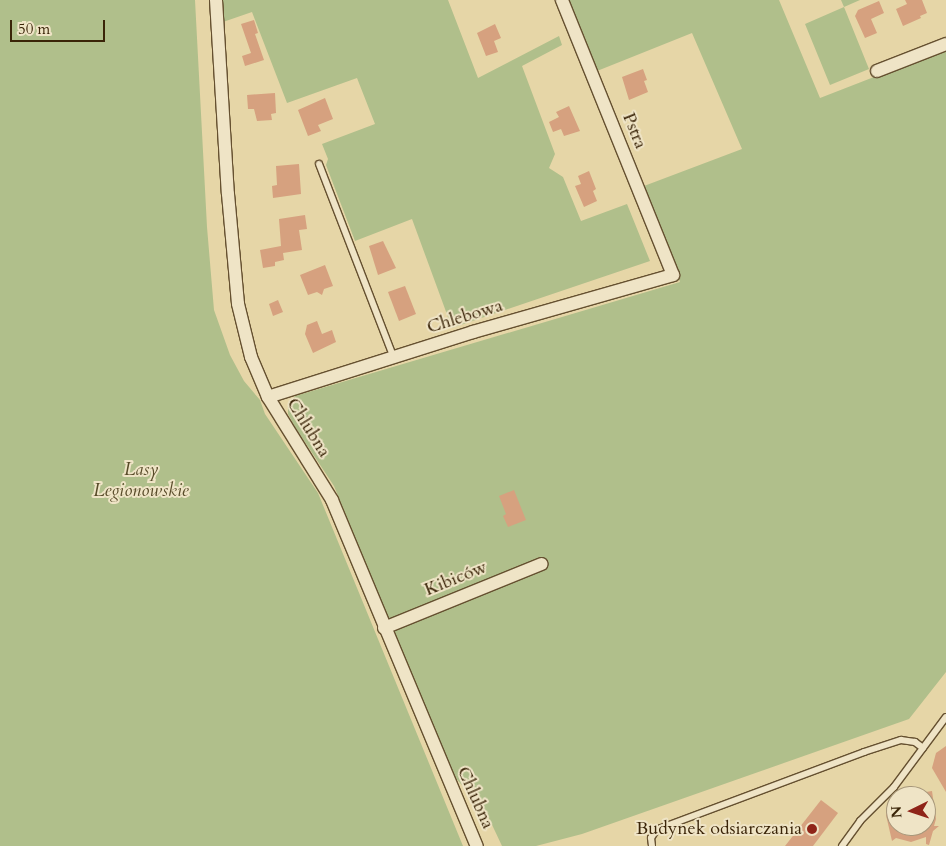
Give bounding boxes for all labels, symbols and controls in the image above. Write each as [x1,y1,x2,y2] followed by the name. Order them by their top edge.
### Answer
[12,10,108,42] scale bar
[18,19,50,39] text: 50 m
[617,110,651,152] street label: Pstra
[425,295,505,339] street label: Chlebowa
[281,394,335,462] street label: Chlubna
[93,460,189,502] park label: Lasy Legionowskie
[422,557,490,601] street label: Kibiców
[452,764,498,832] street label: Chlubna
[886,786,936,836] north arrow
[887,805,906,819] text: N
[636,818,802,840] place label: Budynek odsiarczania
[806,823,818,835] marker: Budynek odsiarczania

